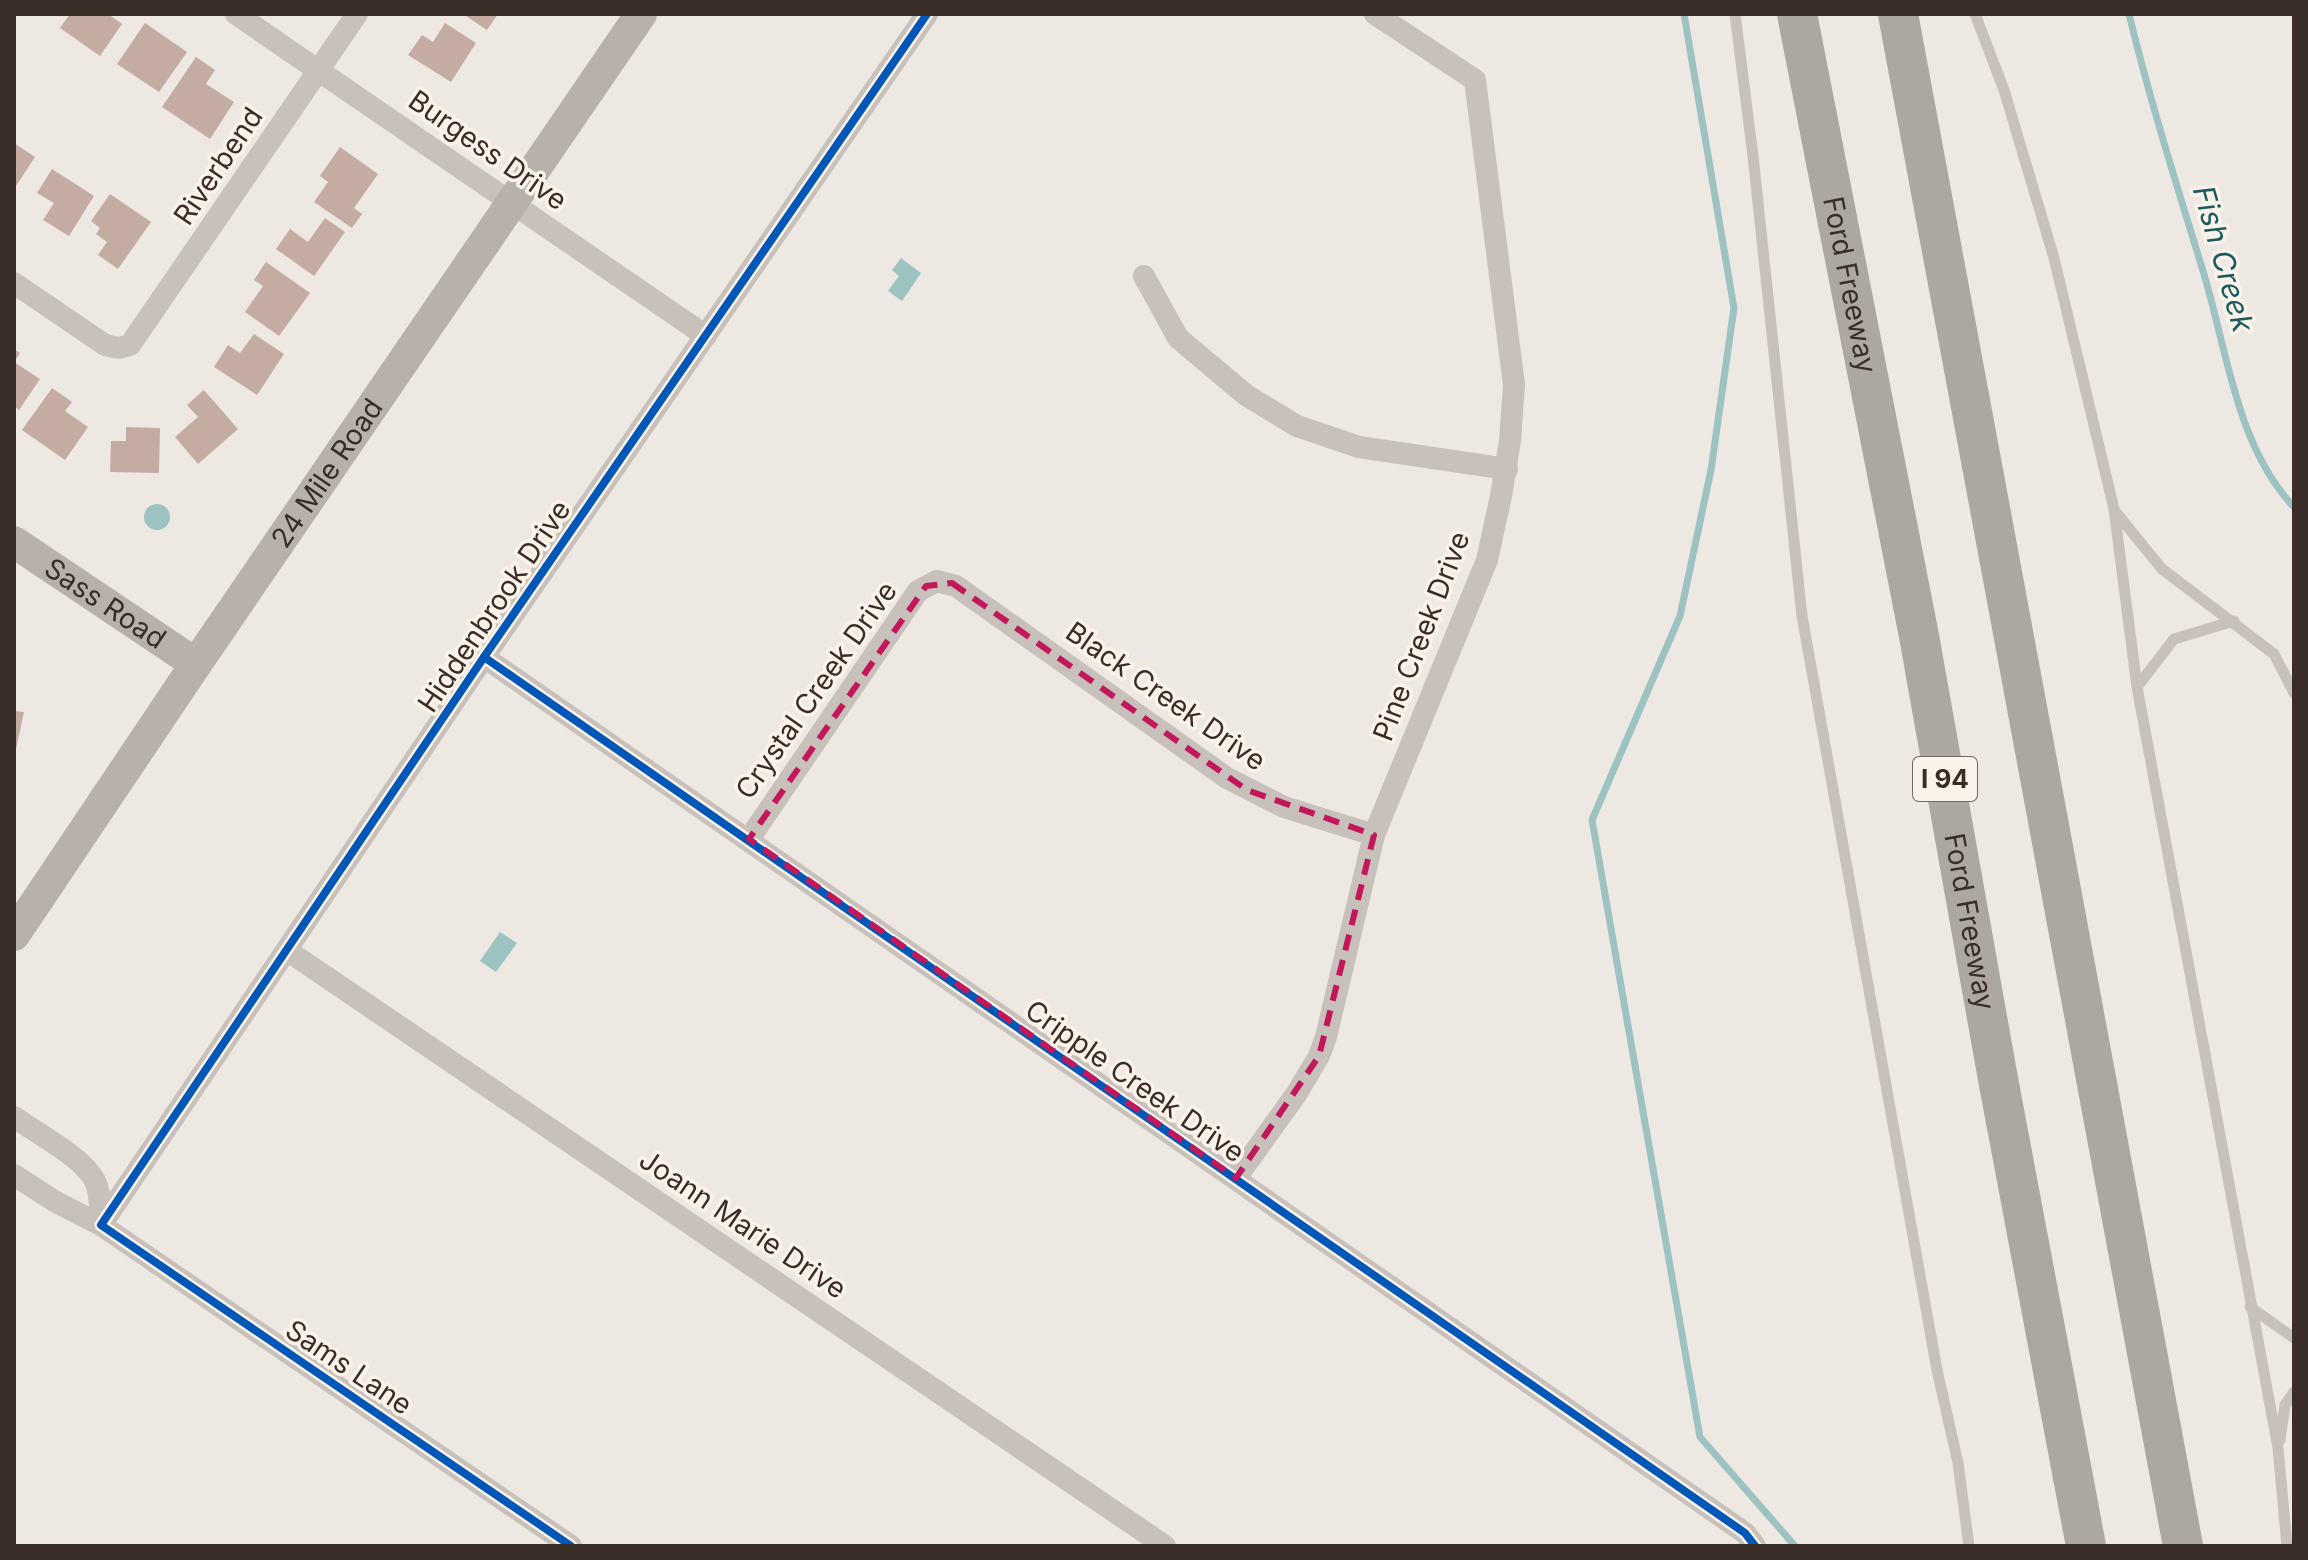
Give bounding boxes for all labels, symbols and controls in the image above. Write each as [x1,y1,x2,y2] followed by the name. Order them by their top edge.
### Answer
[402,83,574,217] street label: Burgess Drive
[166,101,270,231] street label: Riverbend
[2186,181,2262,337] water label: Fish Creek
[1816,194,1884,376] street label: Ford Freeway
[264,392,390,554] street label: 24 Mile Road
[410,494,578,718] street label: Hiddenbrook Drive
[1365,527,1477,745] street label: Pine Creek Drive
[38,551,172,656] street label: Sass Road
[728,575,904,805] street label: Crystal Creek Drive
[1060,614,1272,778] street label: Black Creek Drive
[1913,757,1977,801] road number: I 94
[1937,830,2002,1013] street label: Ford Freeway
[1019,993,1251,1169] street label: Cripple Creek Drive
[633,1142,853,1306] street label: Joann Marie Drive
[279,1312,419,1422] street label: Sams Lane

